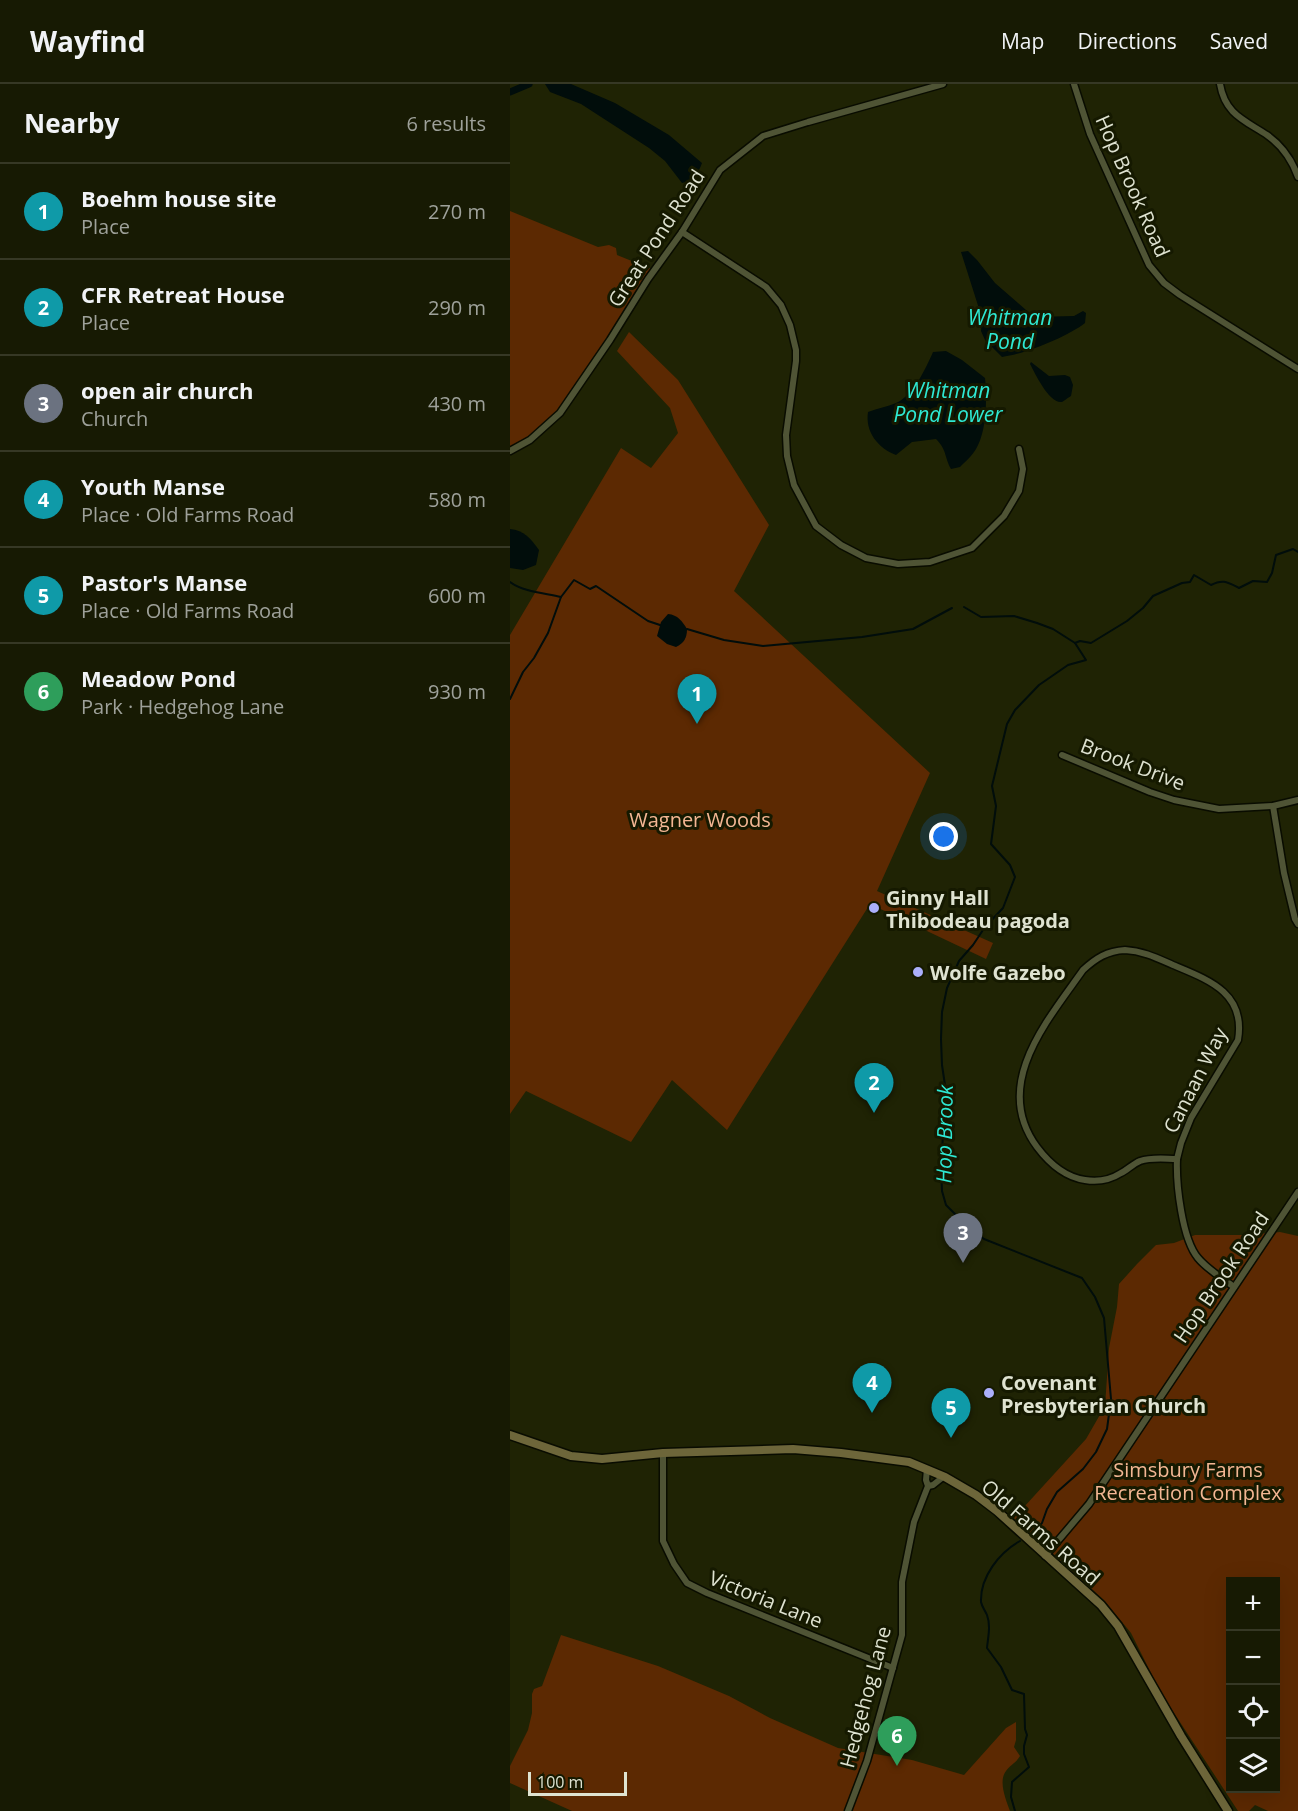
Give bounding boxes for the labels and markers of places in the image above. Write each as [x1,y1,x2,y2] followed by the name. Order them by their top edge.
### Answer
[678,674,717,724] pin: 1
[886,884,1070,934] place label: Ginny Hall Thibodeau pagoda
[867,901,881,915] marker: Ginny Hall Thibodeau pagoda
[930,959,1066,986] place label: Wolfe Gazebo
[911,965,925,979] marker: Wolfe Gazebo
[854,1064,894,1113] pin: 2
[944,1214,982,1263] pin: 3
[852,1364,892,1413] pin: 4
[1001,1369,1206,1419] place label: Covenant Presbyterian Church
[982,1386,996,1400] marker: Covenant Presbyterian Church
[932,1388,970,1438] pin: 5
[878,1716,916,1766] pin: 6

